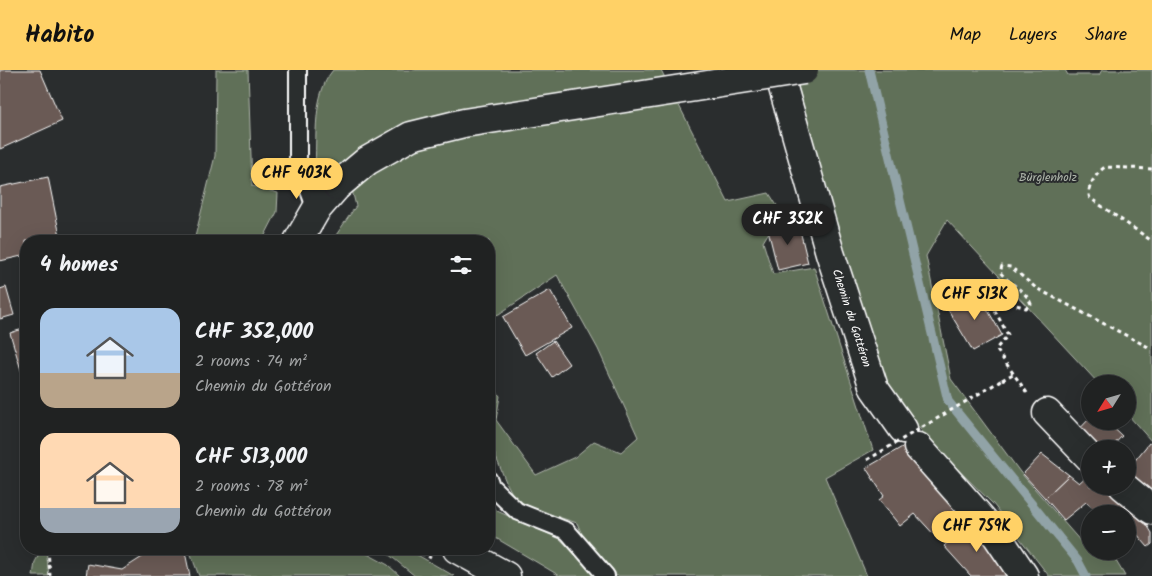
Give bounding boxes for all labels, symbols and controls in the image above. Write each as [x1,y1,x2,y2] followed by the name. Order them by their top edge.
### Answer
[25,16,94,55] text: Habito
[950,21,981,50] text: Map
[1009,21,1057,50] text: Layers
[1085,21,1127,50] text: Share
[245,158,349,200] pin: CHF 403K
[262,161,332,186] text: CHF 403K
[1019,168,1077,187] park label: Bürglenholz
[736,204,840,246] pin: CHF 352K
[753,207,823,232] text: CHF 352K
[40,249,118,282] text: 4 homes
[447,251,475,279] icon: filters
[827,267,876,370] street label: Chemin du Gottéron
[923,278,1027,321] pin: CHF 513K
[942,282,1008,307] text: CHF 513K
[195,316,313,349] text: CHF 352,000
[80,328,140,388] icon: home
[195,349,307,374] text: 2 rooms · 74 m²
[195,374,331,399] text: Chemin du Gottéron
[1081,375,1136,430] north arrow
[1081,375,1136,560] map controls
[1081,440,1136,495] button: +
[195,441,307,474] text: CHF 513,000
[80,453,140,513] icon: home
[195,474,308,499] text: 2 rooms · 78 m²
[195,499,331,524] text: Chemin du Gottéron
[1081,505,1136,560] button: −
[925,510,1029,553] pin: CHF 759K
[943,514,1011,539] text: CHF 759K

